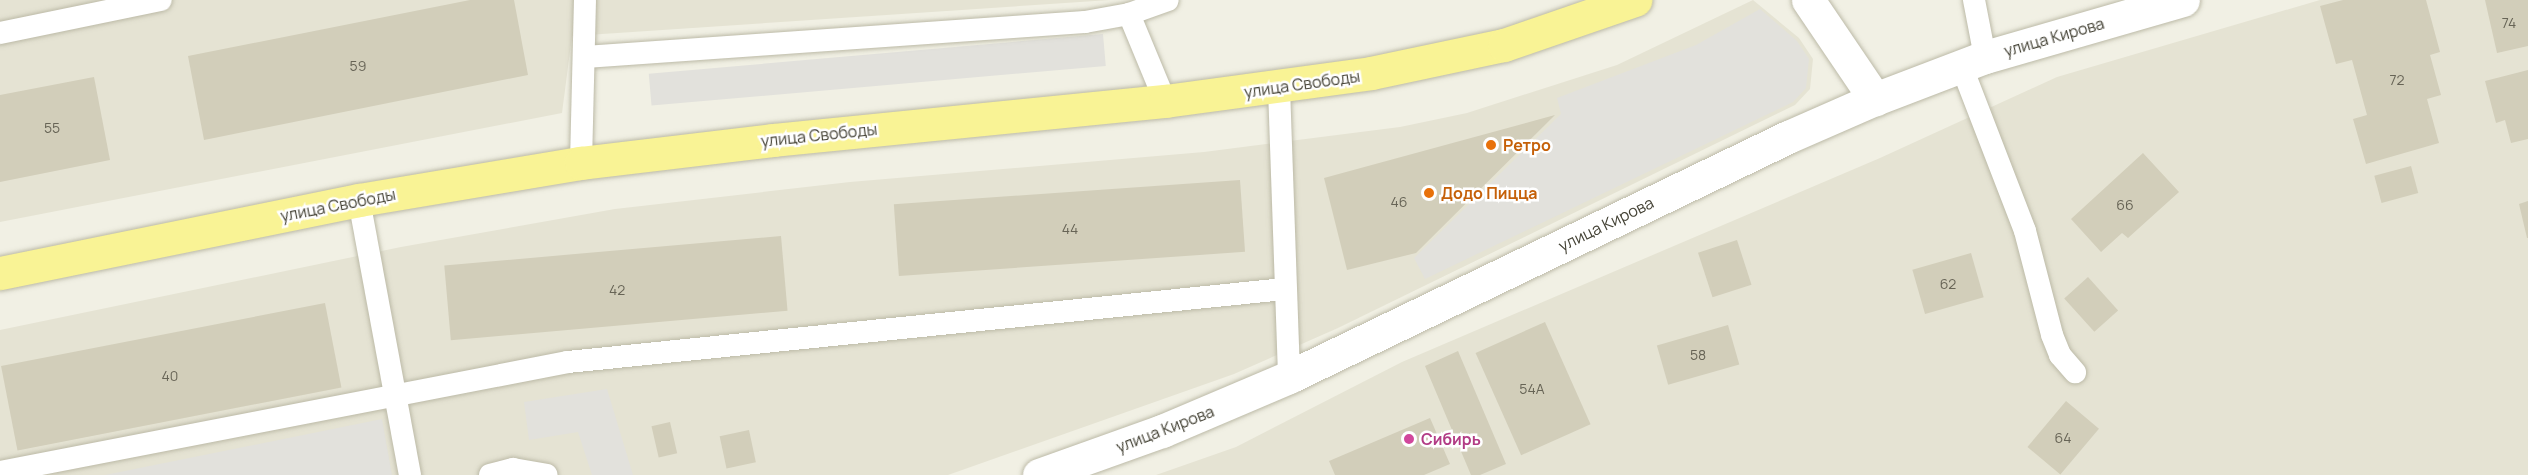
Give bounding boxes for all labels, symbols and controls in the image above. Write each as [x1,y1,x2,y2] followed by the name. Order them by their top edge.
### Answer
[2002,14,2106,60] street label: улица Кирова
[2502,15,2516,31] house number: 74
[350,58,366,74] house number: 59
[1243,66,1361,102] street label: улица Свободы
[2389,72,2405,88] house number: 72
[760,119,878,151] street label: улица Свободы
[44,120,60,136] house number: 55
[1503,135,1551,155] place label: Ретро
[1484,138,1498,152] marker: Ретро
[1441,183,1538,203] place label: Додо Пицца
[279,184,397,226] street label: улица Свободы
[1422,186,1436,200] marker: Додо Пицца
[1555,193,1657,255] street label: улица Кирова
[1391,194,1407,210] house number: 46
[2116,197,2134,213] house number: 66
[1062,221,1078,237] house number: 44
[1940,276,1956,292] house number: 62
[609,282,625,298] house number: 42
[1690,347,1706,363] house number: 58
[162,368,178,384] house number: 40
[1519,381,1545,397] house number: 54А
[1113,402,1217,456] street label: улица Кирова
[1421,429,1481,449] place label: Сибирь
[2055,430,2071,446] house number: 64
[1402,432,1416,446] marker: Сибирь

